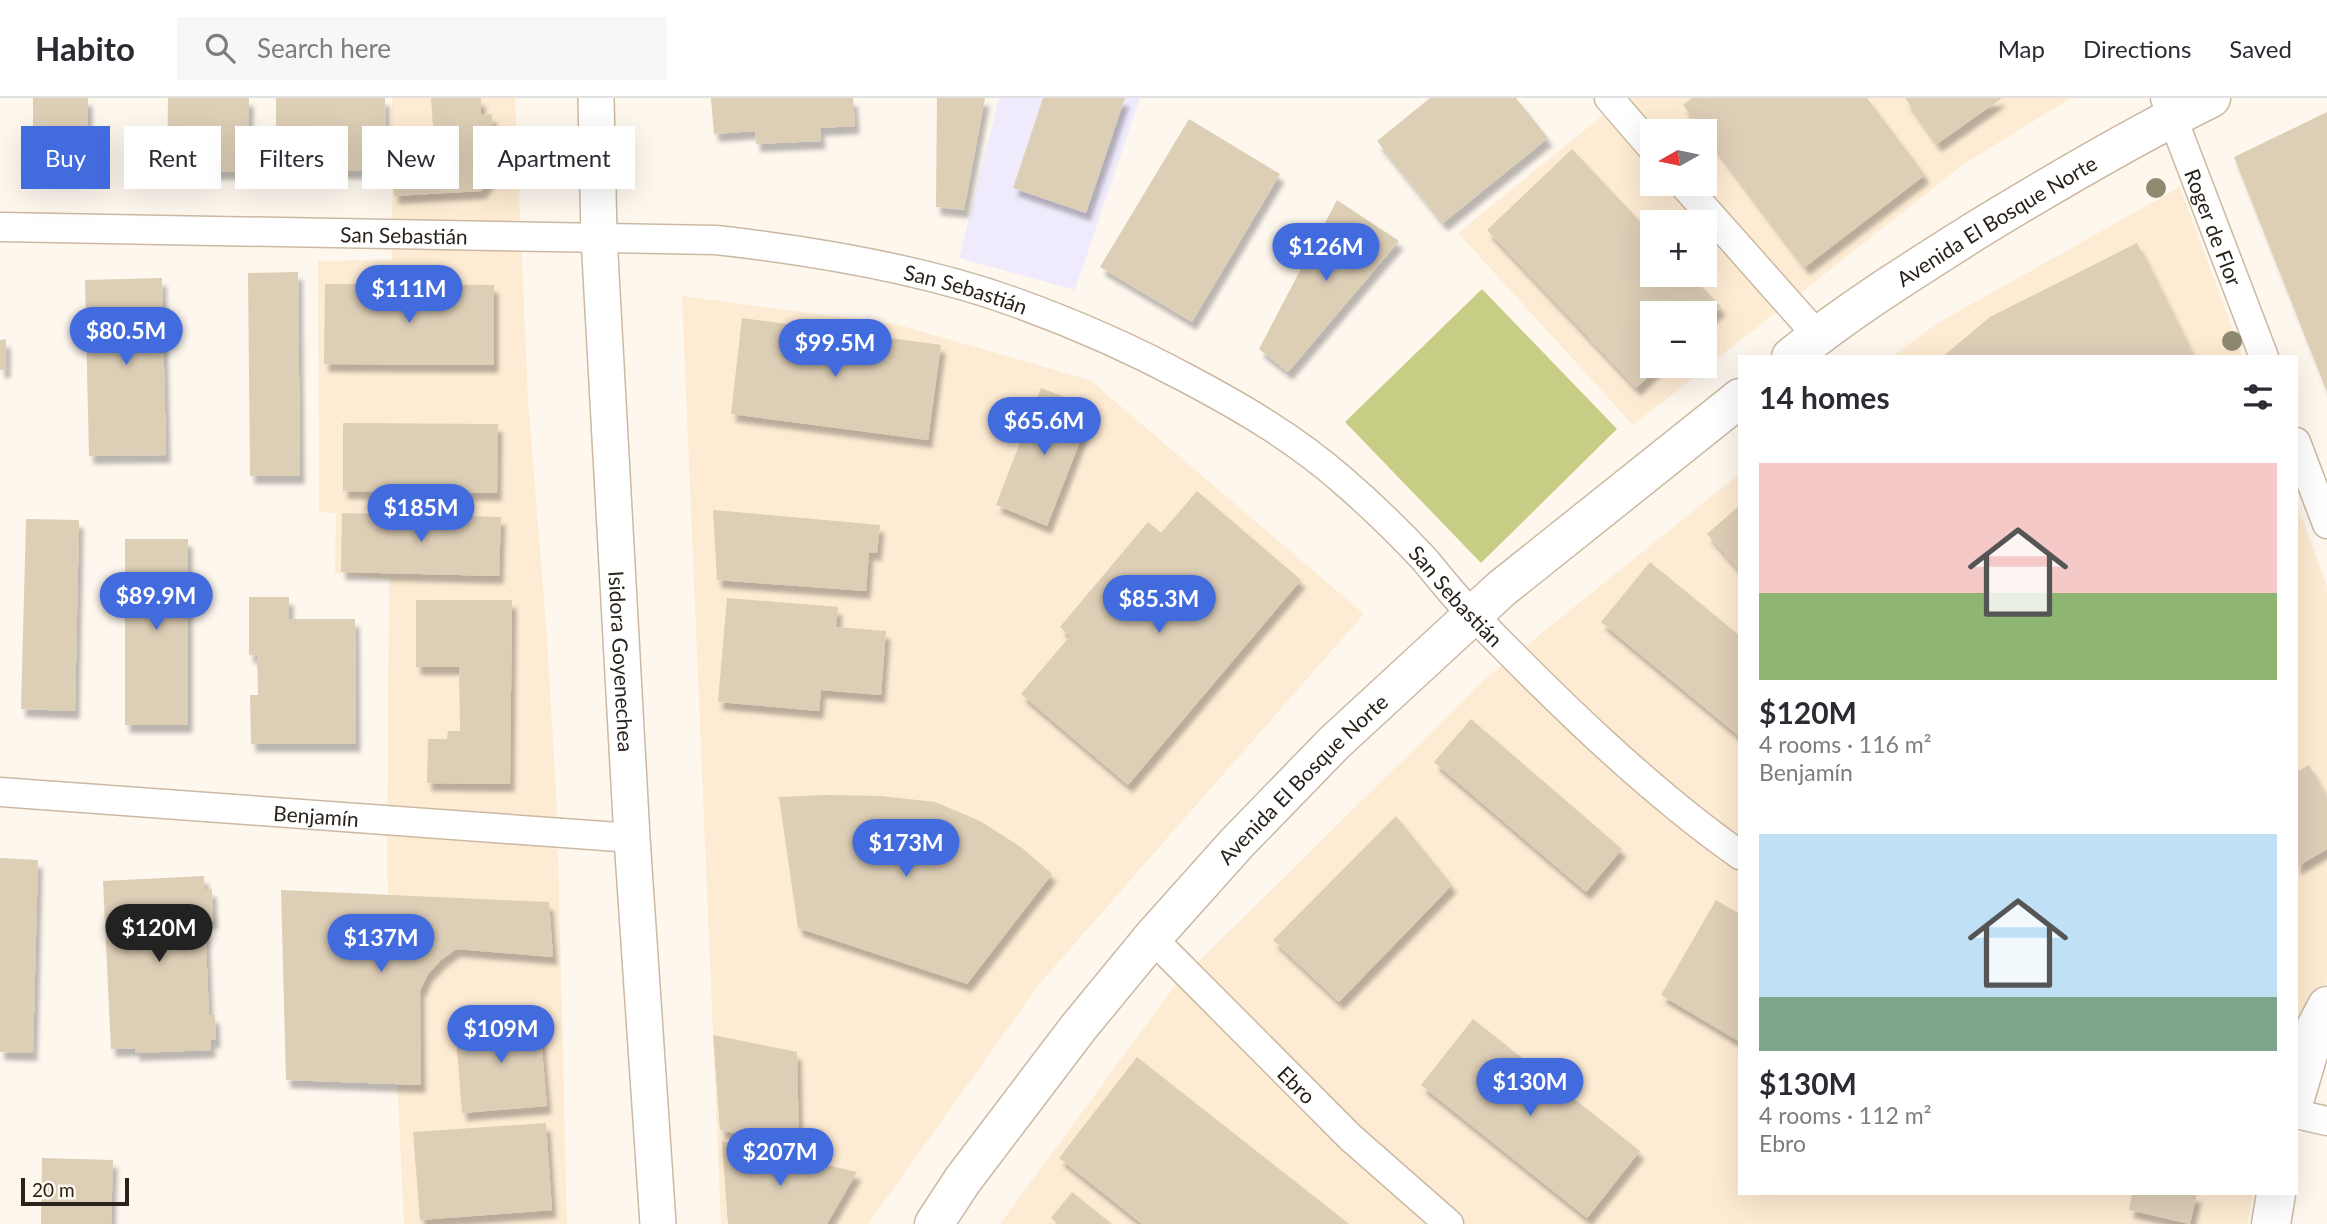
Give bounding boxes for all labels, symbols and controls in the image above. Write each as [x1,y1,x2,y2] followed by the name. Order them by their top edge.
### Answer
[177,17,667,80] search box
[35,28,135,68] text: Habito
[201,29,239,67] icon: search
[257,32,391,64] text: Search here
[1998,34,2045,63] text: Map
[2083,34,2191,63] text: Directions
[2229,34,2292,63] text: Saved
[1640,119,1717,196] north arrow
[1640,119,1717,378] map controls
[21,126,110,189] chip: Buy
[124,126,221,189] chip: Rent
[235,126,348,189] chip: Filters
[362,126,459,189] chip: New
[473,126,635,189] chip: Apartment
[1891,149,2101,291] street label: Avenida El Bosque Norte
[2181,165,2248,289] street label: Roger de Flor
[1640,210,1717,287] button: +
[340,221,468,248] street label: San Sebastián
[1277,223,1375,283] pin: $126M
[1288,232,1364,260] text: $126M
[902,258,1031,318] street label: San Sebastián
[360,266,458,325] pin: $111M
[371,274,447,302] text: $111M
[1640,301,1717,378] button: −
[69,308,183,367] pin: $80.5M
[86,316,166,344] text: $80.5M
[778,320,892,379] pin: $99.5M
[795,328,875,356] text: $99.5M
[2239,378,2277,416] icon: filters
[1759,379,1890,415] text: 14 homes
[987,398,1101,457] pin: $65.6M
[1004,406,1084,434] text: $65.6M
[372,484,470,544] pin: $185M
[383,493,459,521] text: $185M
[1955,509,2081,635] icon: home
[1405,540,1509,651] street label: San Sebastián
[605,570,640,753] street label: Isidora Goyenechea
[99,573,213,632] pin: $89.9M
[1102,575,1216,635] pin: $85.3M
[116,581,196,609] text: $89.9M
[1119,584,1199,612] text: $85.3M
[1212,688,1392,869] street label: Avenida El Bosque Norte
[1759,694,1857,730] text: $120M
[1759,730,1931,758] text: 4 rooms · 116 m²
[1759,758,1853,786] text: Benjamín
[272,799,360,831] street label: Benjamín
[857,820,955,879] pin: $173M
[868,828,944,856] text: $173M
[1955,880,2081,1006] icon: home
[110,904,208,964] pin: $120M
[121,913,197,941] text: $120M
[332,914,430,974] pin: $137M
[343,923,419,951] text: $137M
[452,1006,550,1065] pin: $109M
[463,1014,539,1042] text: $109M
[1481,1058,1579,1118] pin: $130M
[1273,1060,1321,1108] street label: Ebro
[1759,1065,1857,1101] text: $130M
[1492,1067,1568,1095] text: $130M
[1759,1101,1931,1129] text: 4 rooms · 112 m²
[731,1128,829,1188] pin: $207M
[1759,1129,1806,1157] text: Ebro
[742,1137,818,1165] text: $207M
[21,1175,130,1207] scale bar
[32,1178,75,1201] text: 20 m

